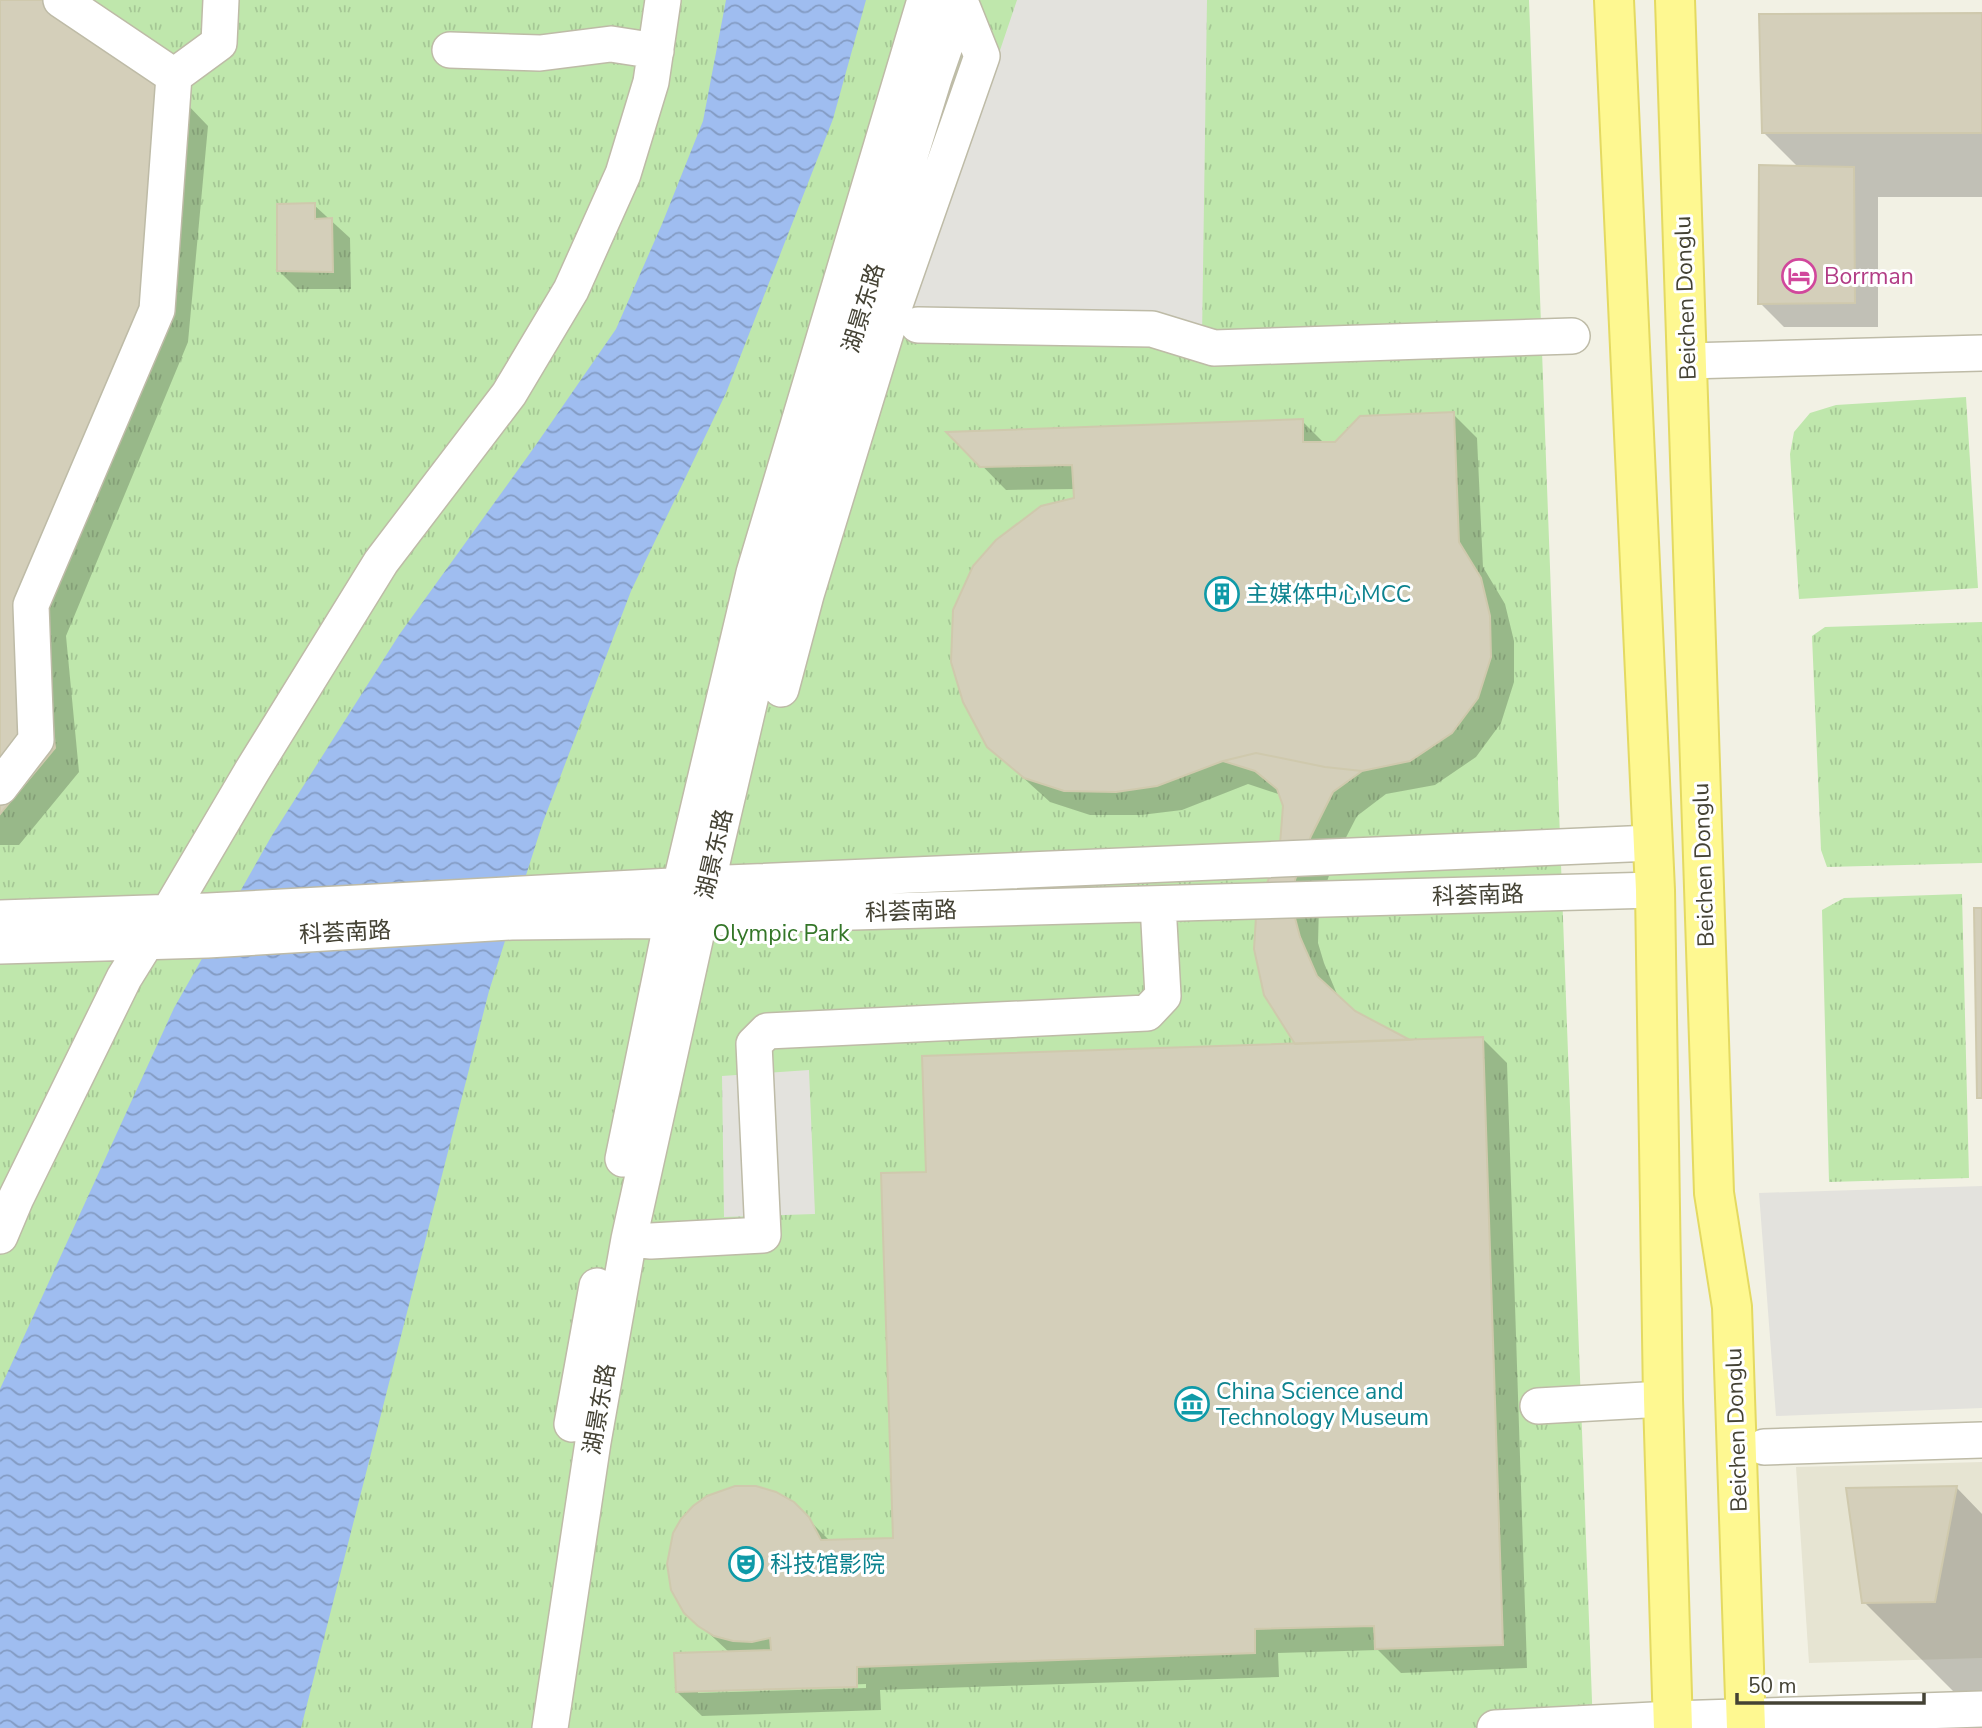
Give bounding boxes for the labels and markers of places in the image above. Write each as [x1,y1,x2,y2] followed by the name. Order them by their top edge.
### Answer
[1780,257,1818,295] hotel icon: Borrman
[1824,261,1914,292] place label: Borrman
[1203,575,1241,613] building icon: 主媒体中心MCC
[1246,579,1411,610] place label: 主媒体中心MCC
[1216,1376,1429,1433] place label: China Science and Technology Museum
[1173,1385,1211,1423] museum icon: China Science and Technology Museum
[727,1545,765,1583] theatre icon: 科技馆影院
[770,1549,885,1580] place label: 科技馆影院

